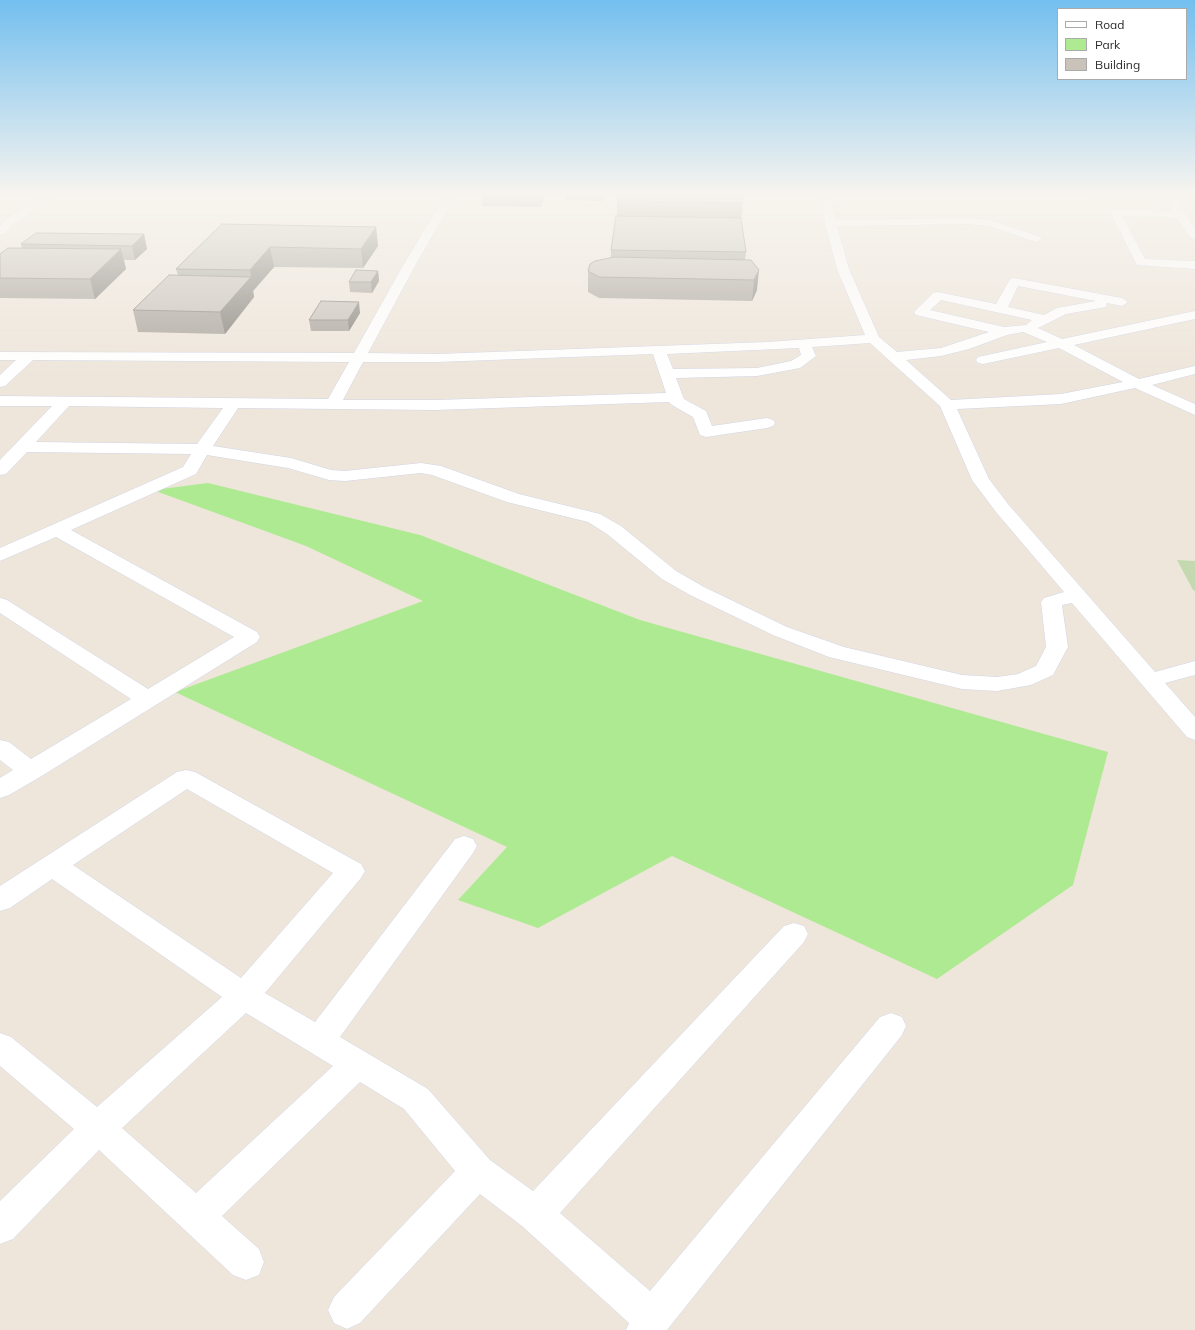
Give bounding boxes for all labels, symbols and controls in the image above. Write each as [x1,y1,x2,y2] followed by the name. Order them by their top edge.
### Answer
[1057,8,1187,80] legend
[1095,17,1124,32] text: Road
[1095,37,1120,52] text: Park
[1095,57,1140,72] text: Building

